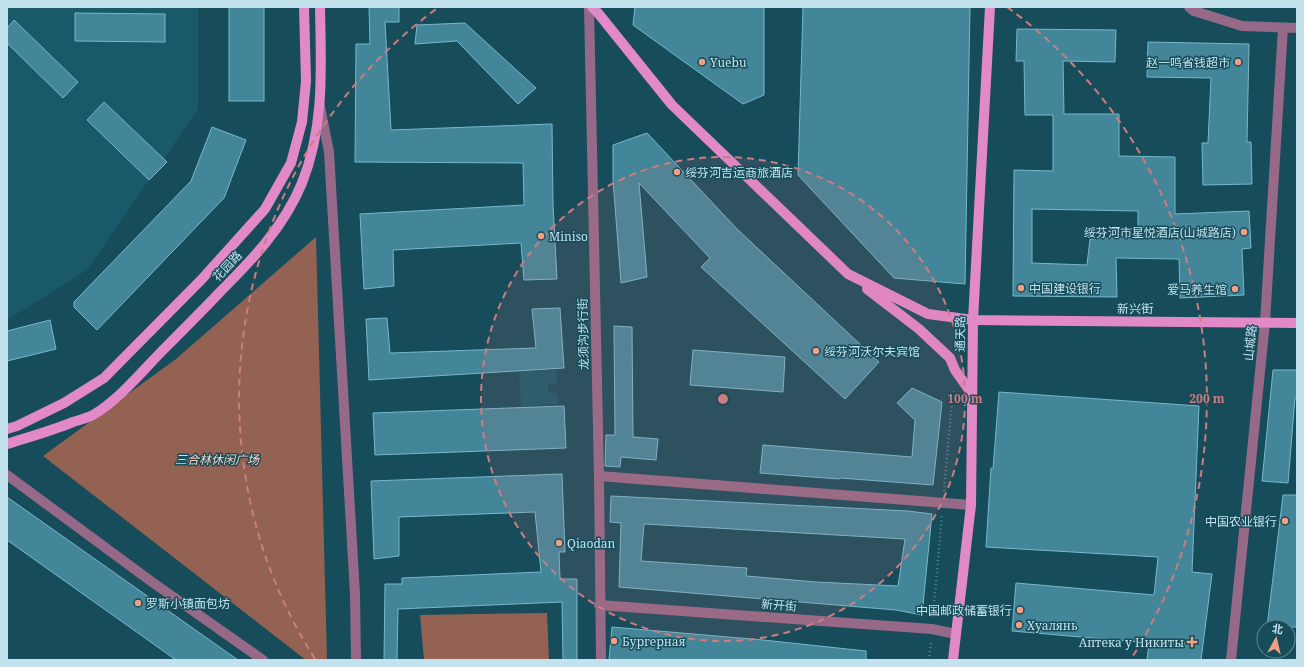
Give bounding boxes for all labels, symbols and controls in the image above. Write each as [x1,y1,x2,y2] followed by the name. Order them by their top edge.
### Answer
[709,54,747,71] place label: Yuebu
[1146,54,1230,71] place label: 赵一鸣省钱超市
[697,57,707,67] marker: Yuebu
[1233,57,1243,67] marker: 赵一鸣省钱超市
[685,164,793,181] place label: 绥芬河吉运商旅酒店
[672,167,682,177] marker: 绥芬河吉运商旅酒店
[1084,224,1236,241] place label: 绥芬河市星悦酒店(山城路店)
[1239,227,1249,237] marker: 绥芬河市星悦酒店(山城路店)
[549,228,588,245] place label: Miniso
[536,231,546,241] marker: Miniso
[209,247,245,285] street label: 花园路
[1029,280,1101,297] place label: 中国建设银行
[1167,281,1227,298] place label: 爱马养生馆
[1016,283,1026,293] marker: 中国建设银行
[1230,284,1240,294] marker: 爱马养生馆
[574,298,592,370] street label: 龙须沟步行街
[1117,300,1153,317] street label: 新兴街
[951,316,969,352] street label: 通天路
[1240,324,1260,362] street label: 山城路
[824,343,920,360] place label: 绥芬河沃尔夫宾馆
[811,346,821,356] marker: 绥芬河沃尔夫宾馆
[947,390,983,407] text: 100 m
[1189,390,1225,407] text: 200 m
[716,392,730,406] centre of rings
[175,451,260,468] park label: 三合林休闲广场
[1205,513,1277,530] place label: 中国农业银行
[1280,516,1290,526] marker: 中国农业银行
[567,535,616,552] place label: Qiaodan
[554,538,564,548] marker: Qiaodan
[146,595,230,612] place label: 罗斯小镇面包坊
[760,595,798,615] street label: 新开街
[133,598,143,608] marker: 罗斯小镇面包坊
[916,602,1012,619] place label: 中国邮政储蓄银行
[1015,605,1025,615] marker: 中国邮政储蓄银行
[1027,617,1078,634] place label: Хуалянь
[1256,619,1296,659] north arrow
[1014,620,1024,630] marker: Хуалянь
[1271,620,1284,637] text: 北
[622,633,686,650] place label: Бургерная
[1079,634,1184,651] place label: Аптека у Никиты
[609,636,619,646] marker: Бургерная
[1187,637,1197,647] marker: Аптека у Никиты

